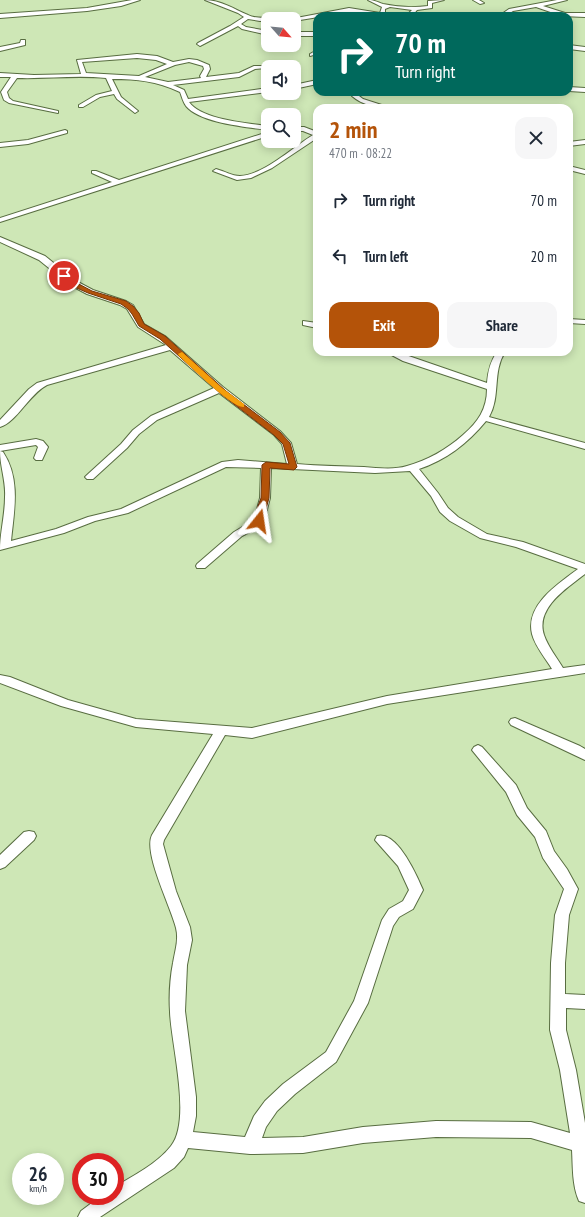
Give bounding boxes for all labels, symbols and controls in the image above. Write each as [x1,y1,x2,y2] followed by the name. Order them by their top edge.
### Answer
[261,12,301,52] north arrow
[261,12,301,148] map controls
[395,24,446,61] text: 70 m
[329,28,381,80] icon: right
[261,60,301,100] button: sound
[395,60,455,83] text: Turn right
[261,108,301,148] button: search
[329,114,377,145] text: 2 min
[515,117,557,159] button: close
[329,145,392,162] text: 470 m · 08:22
[329,189,351,211] icon: right
[363,191,415,210] text: Turn right
[531,191,557,210] text: 70 m
[329,245,351,267] icon: left
[363,247,408,266] text: Turn left
[531,247,557,266] text: 20 m
[47,259,81,293] pin
[53,265,75,287] icon: arrive
[329,302,439,348] button: Exit
[447,302,557,348] button: Share
[238,500,280,542] position arrow
[72,1153,124,1205] speed limit sign: 30
[28,1161,48,1187] text: 26
[29,1182,47,1195] text: km/h

